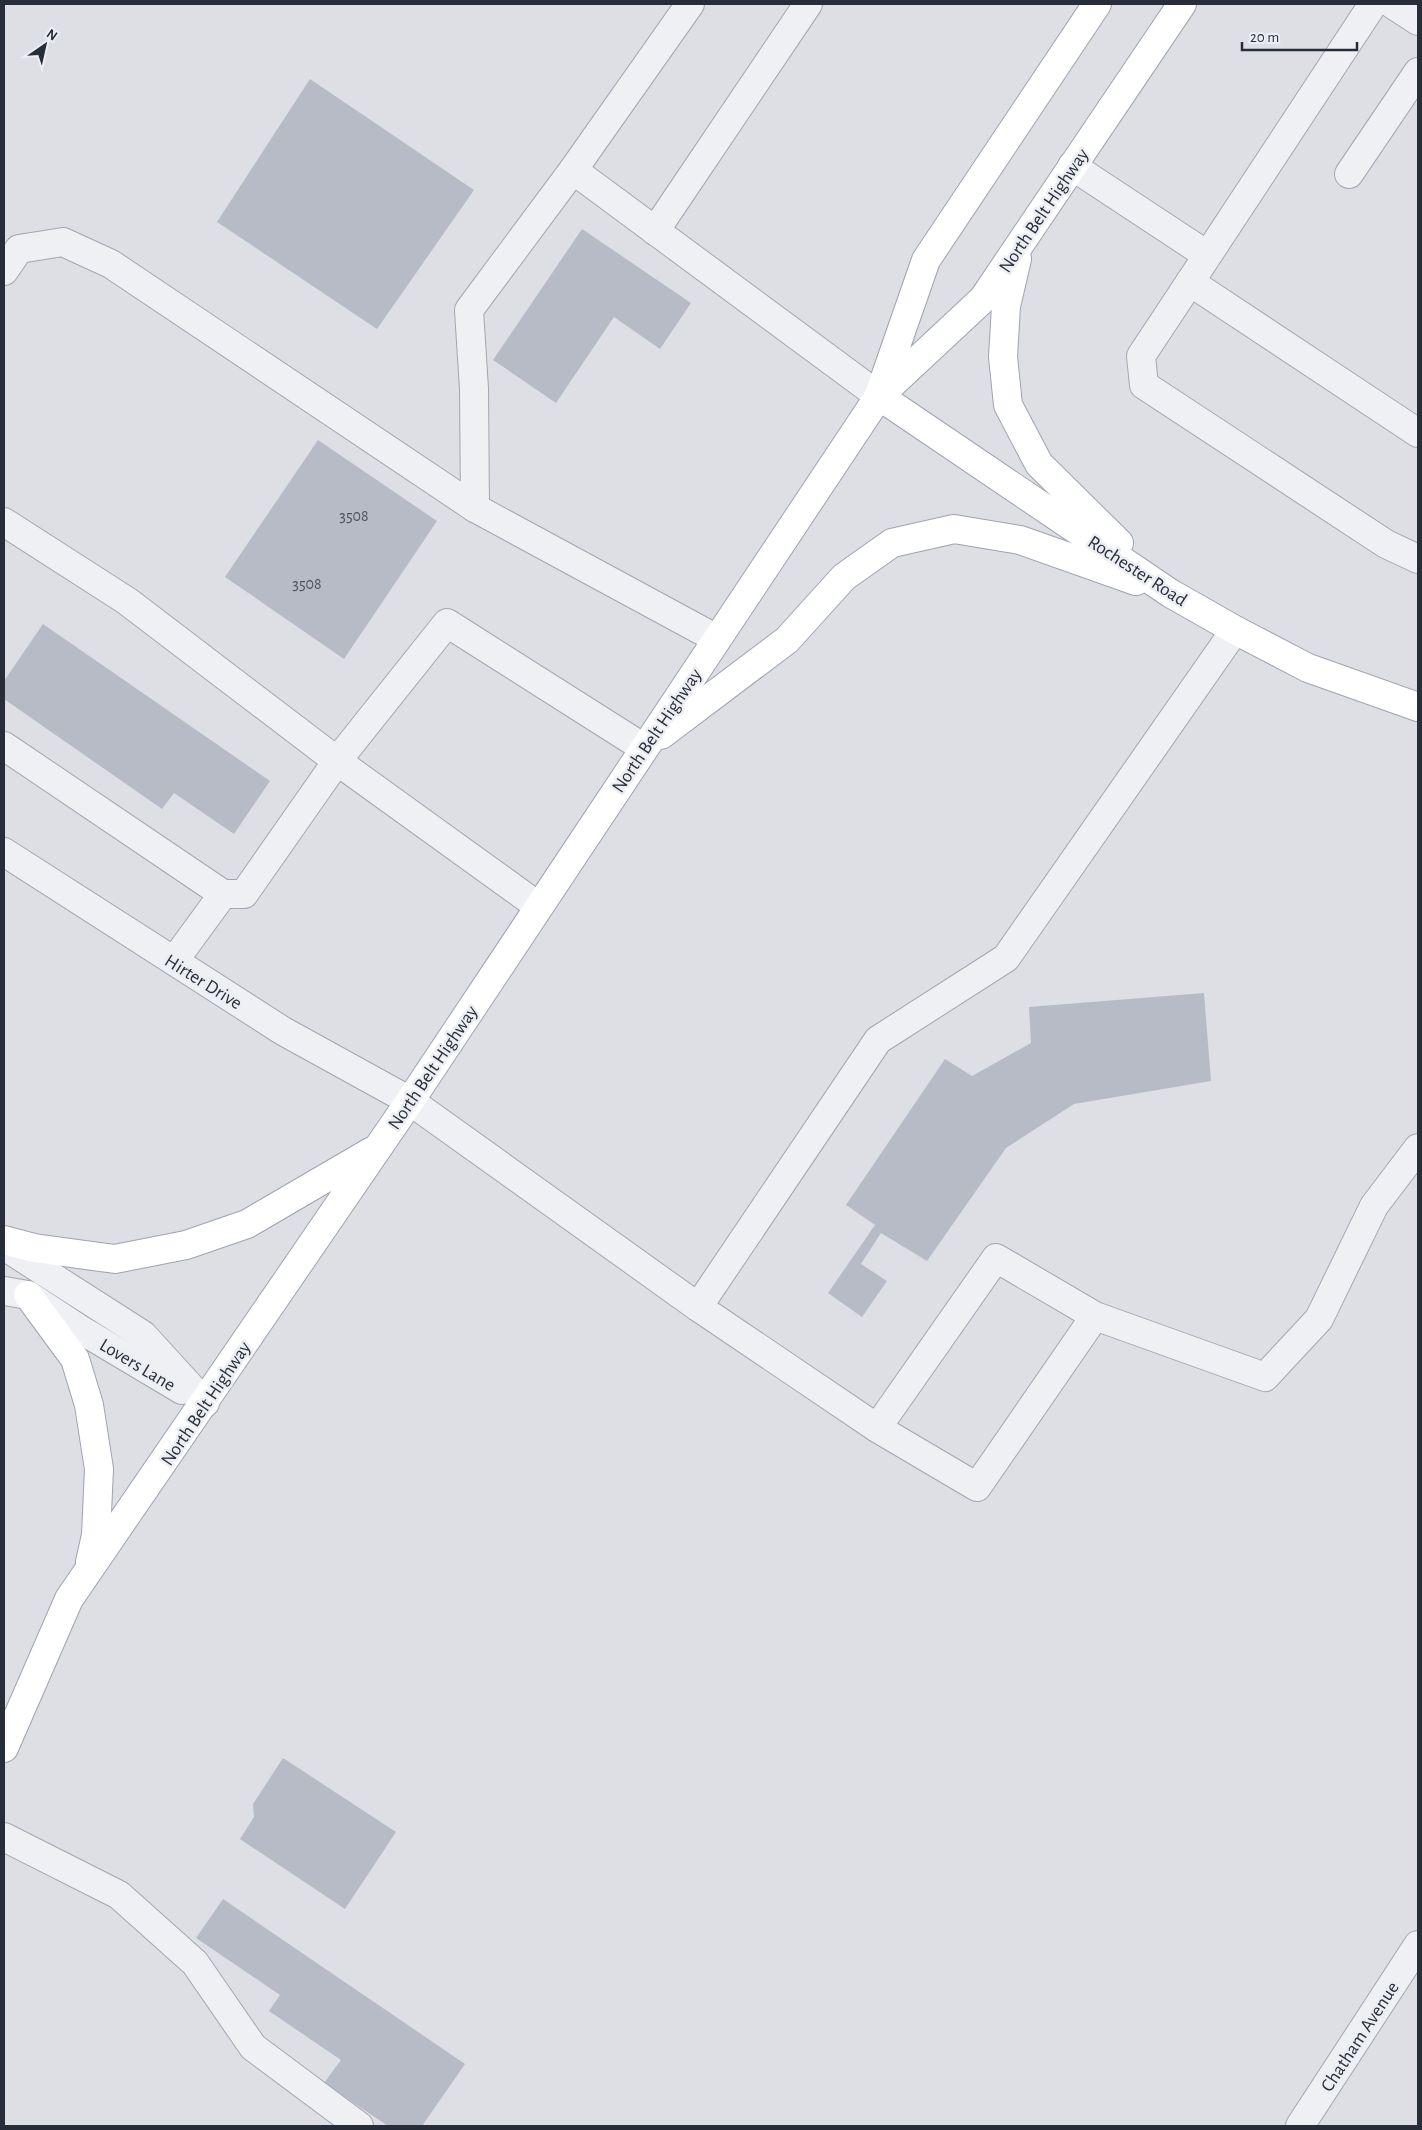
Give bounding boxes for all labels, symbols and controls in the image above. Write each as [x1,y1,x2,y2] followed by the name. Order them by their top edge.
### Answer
[20,20,70,70] north arrow
[1242,20,1357,52] scale bar
[44,27,60,44] text: N
[1250,30,1279,45] text: 20 m
[996,145,1093,276] street label: North Belt Highway
[339,508,369,524] house number: 3508
[1084,532,1190,610] street label: Rochester Road
[292,576,322,592] house number: 3508
[609,665,706,796] street label: North Belt Highway
[161,951,245,1013] street label: Hirter Drive
[385,1002,482,1133] street label: North Belt Highway
[96,1335,178,1395] street label: Lovers Lane
[158,1338,255,1469] street label: North Belt Highway
[1318,1978,1403,2095] street label: Chatham Avenue

